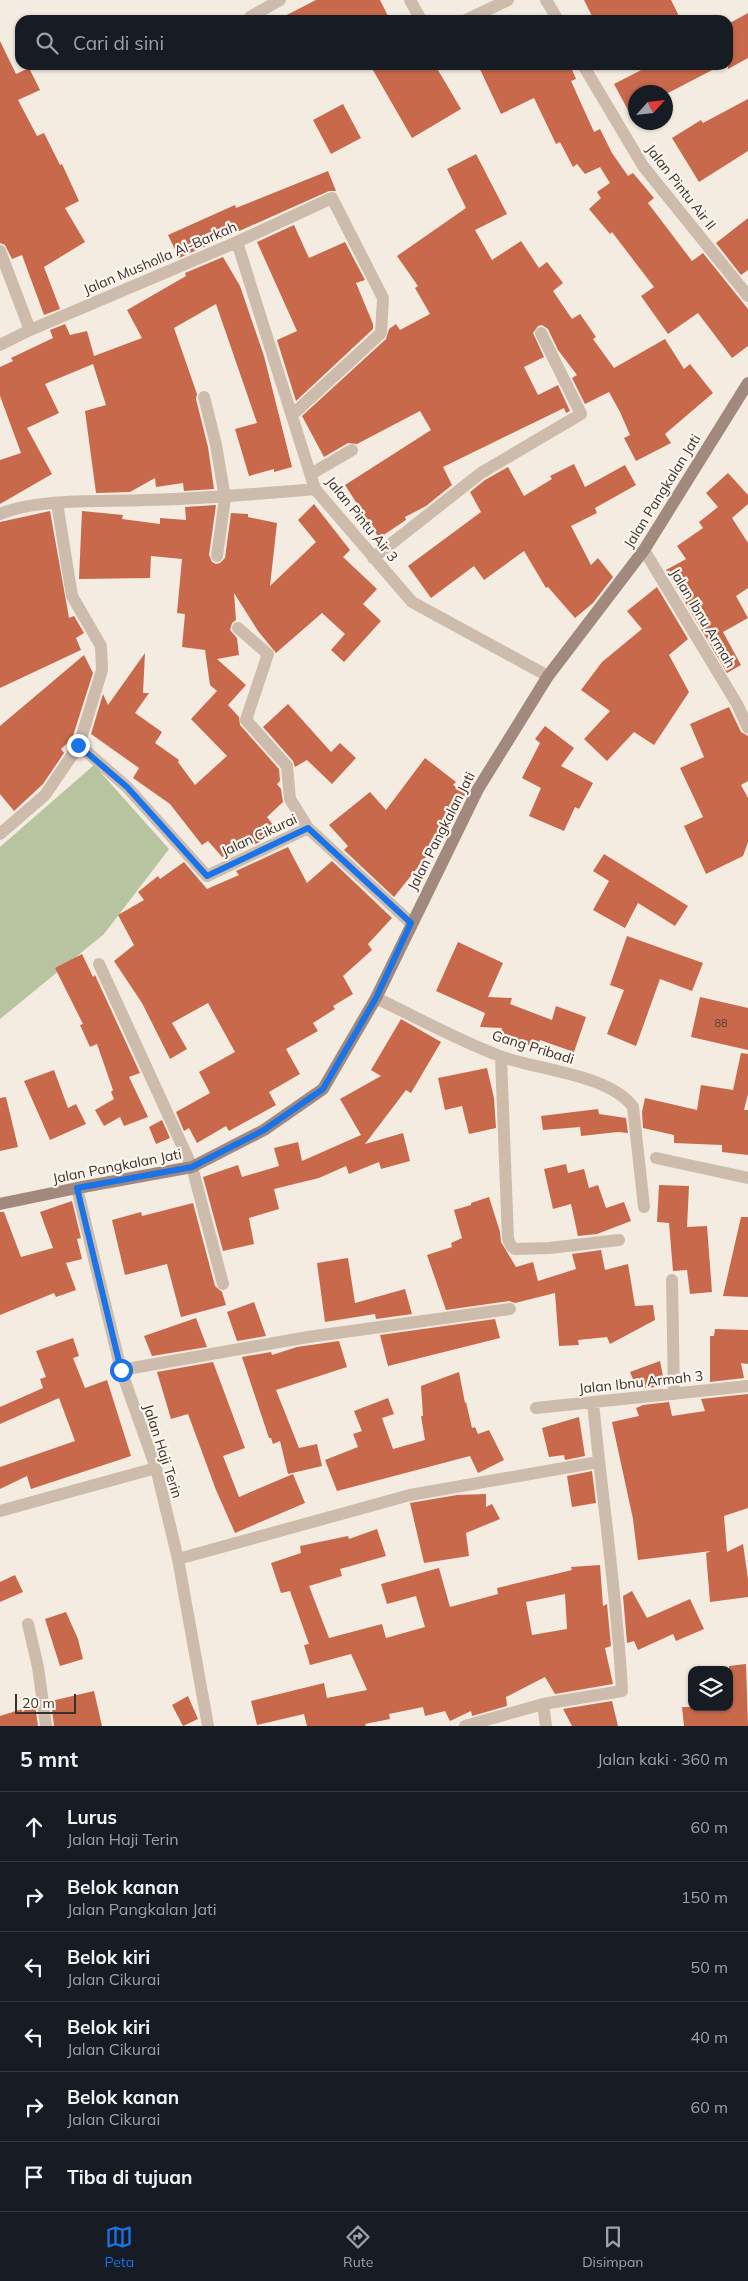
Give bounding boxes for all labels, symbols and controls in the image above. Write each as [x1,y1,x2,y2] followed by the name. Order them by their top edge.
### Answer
[15,15,733,70] search box
[33,29,61,57] icon: search
[73,31,164,55] text: Cari di sini
[628,85,673,130] north arrow
[642,141,720,233] street label: Jalan Pintu Air II
[81,217,239,299] street label: Jalan Musholla Al-Barkah
[620,431,704,551] street label: Jalan Pangkalan Jati
[322,473,402,565] street label: Jalan Pintu Air 3
[666,565,740,671] street label: Jalan Ibnu Armah
[67,734,90,757] route end
[403,769,479,893] street label: Jalan Pangkalan Jati
[218,810,300,860] street label: Jalan Cikurai
[714,1016,728,1030] house number: 88
[490,1026,576,1068] street label: Gang Pribadi
[51,1145,183,1187] street label: Jalan Pangkalan Jati
[110,1359,133,1382] route start
[578,1367,704,1397] street label: Jalan Ibnu Armah 3
[139,1402,187,1500] street label: Jalan Haji Terin
[688,1666,733,1711] map controls
[688,1666,733,1711] button: layers
[15,1691,76,1714] scale bar
[22,1694,55,1712] text: 20 m
[20,1746,78,1772] text: 5 mnt
[597,1749,728,1769] text: Jalan kaki · 360 m
[67,1805,117,1829] text: Lurus
[20,1813,48,1841] icon: ahead
[691,1817,728,1837] text: 60 m
[67,1829,179,1849] text: Jalan Haji Terin
[67,1875,179,1899] text: Belok kanan
[20,1883,48,1911] icon: right
[681,1887,728,1907] text: 150 m
[67,1899,216,1919] text: Jalan Pangkalan Jati
[67,1945,150,1969] text: Belok kiri
[20,1953,48,1981] icon: left
[691,1957,728,1977] text: 50 m
[67,1969,160,1989] text: Jalan Cikurai
[67,2015,150,2039] text: Belok kiri
[20,2023,48,2051] icon: left
[691,2027,728,2047] text: 40 m
[67,2039,160,2059] text: Jalan Cikurai
[67,2085,179,2109] text: Belok kanan
[20,2093,48,2121] icon: right
[691,2097,728,2117] text: 60 m
[67,2109,160,2129] text: Jalan Cikurai
[20,2163,48,2191] icon: arrive
[67,2165,192,2189] text: Tiba di tujuan
[104,2223,134,2271] tab: Peta
[343,2223,373,2271] tab: Rute
[582,2223,644,2271] tab: Disimpan

